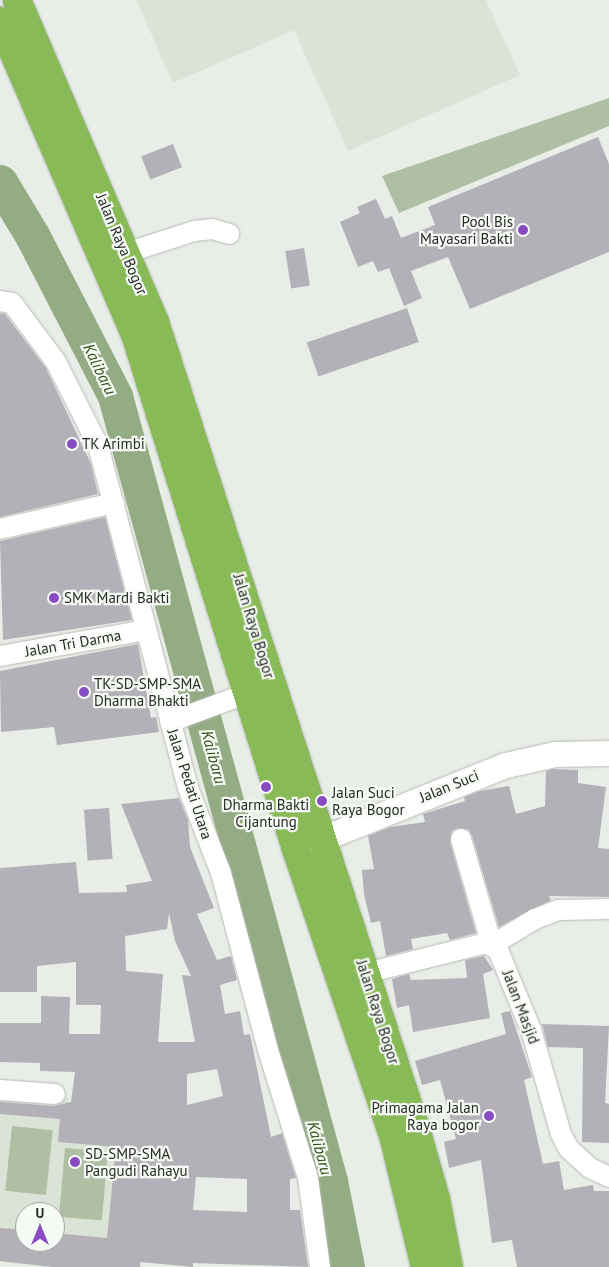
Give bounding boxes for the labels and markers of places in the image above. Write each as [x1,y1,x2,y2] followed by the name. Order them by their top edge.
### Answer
[420,212,513,247] place label: Pool Bis Mayasari Bakti
[517,224,529,236] marker: Pool Bis Mayasari Bakti
[82,435,146,453] place label: TK Arimbi
[66,438,78,450] marker: TK Arimbi
[64,589,170,607] place label: SMK Mardi Bakti
[48,592,60,604] marker: SMK Mardi Bakti
[94,674,201,709] place label: TK-SD-SMP-SMA Dharma Bhakti
[78,686,90,698] marker: TK-SD-SMP-SMA Dharma Bhakti
[260,781,272,793] marker: Dharma Bakti Cijantung
[332,783,405,818] place label: Jalan Suci Raya Bogor
[223,795,309,830] place label: Dharma Bakti Cijantung
[316,795,328,807] marker: Jalan Suci Raya Bogor
[371,1098,479,1133] place label: Primagama Jalan Raya bogor
[483,1110,495,1122] marker: Primagama Jalan Raya bogor
[85,1144,188,1179] place label: SD-SMP-SMA Pangudi Rahayu
[69,1156,81,1168] marker: SD-SMP-SMA Pangudi Rahayu

